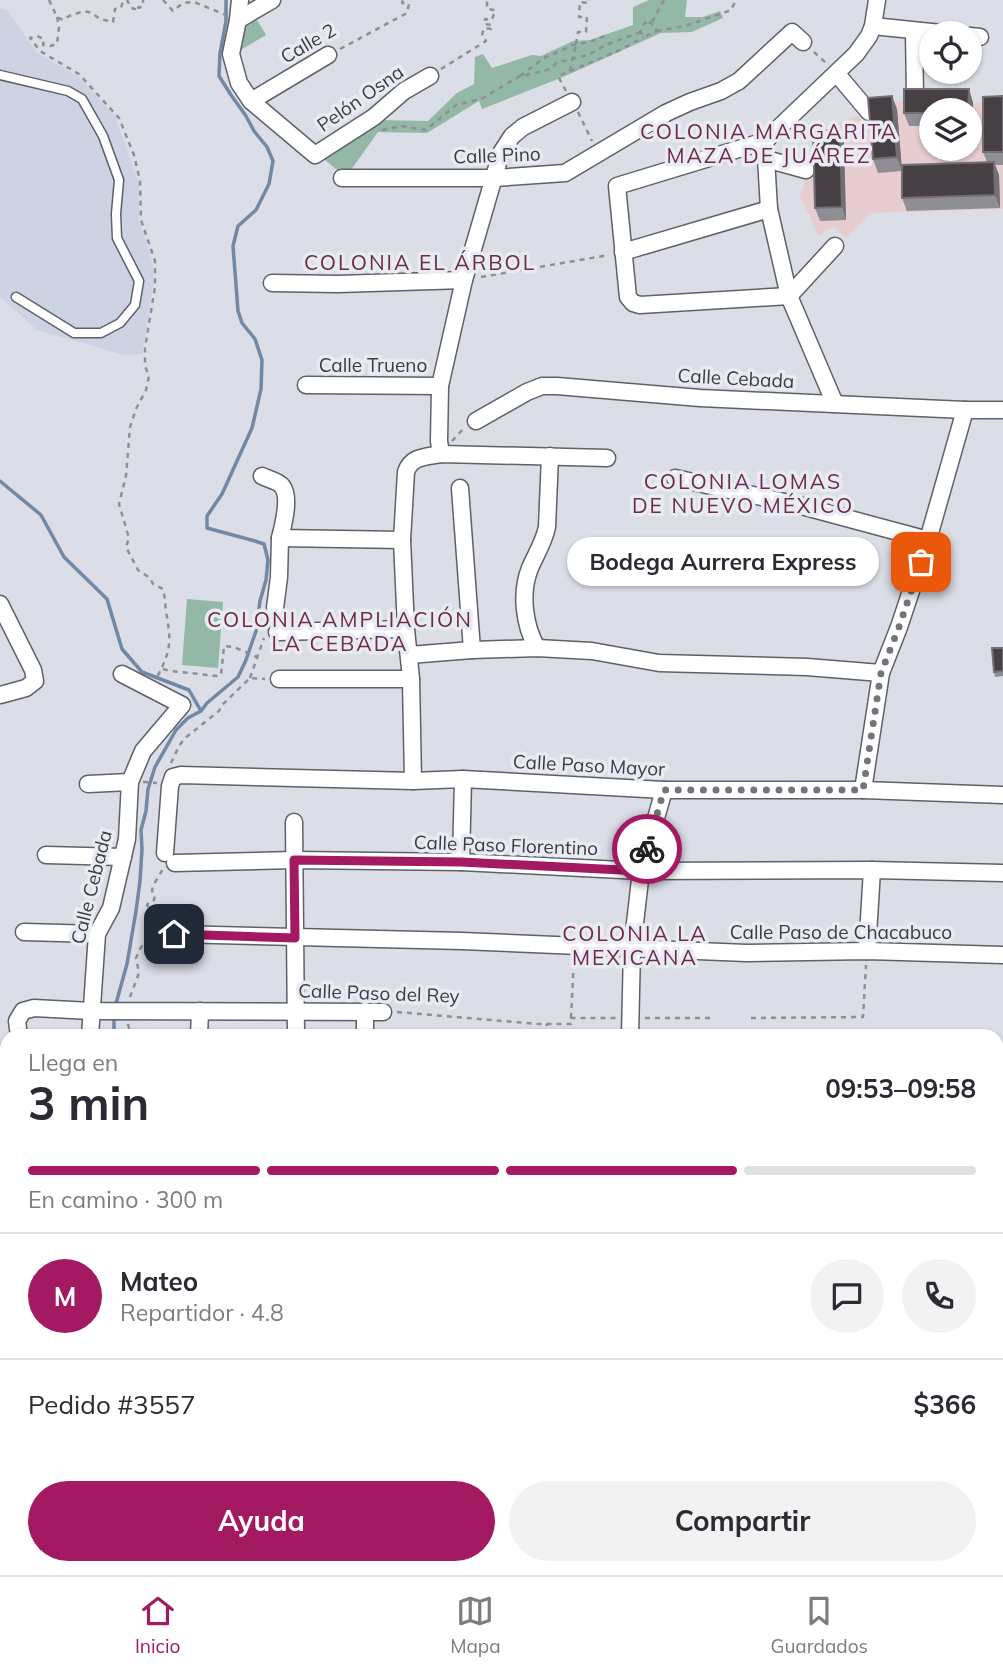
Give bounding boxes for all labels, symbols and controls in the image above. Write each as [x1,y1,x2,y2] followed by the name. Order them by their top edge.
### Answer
[276,18,340,68] street label: Calle 2
[919,21,982,161] map controls
[919,21,982,84] button: locate
[312,59,408,137] street label: Pelón Osna
[919,98,982,161] button: layers
[640,118,898,168] district label: COLONIA MARGARITA MAZA DE JUÁREZ
[453,141,541,169] street label: Calle Pino
[304,249,536,275] district label: COLONIA EL ÁRBOL
[319,353,427,377] street label: Calle Trueno
[677,363,795,393] street label: Calle Cebada
[632,468,854,518] district label: COLONIA LOMAS DE NUEVO MÉXICO
[891,532,951,592] pin
[568,538,879,586] callout: Bodega Aurrera Express
[902,543,940,581] icon: bag
[589,547,857,576] text: Bodega Aurrera Express
[207,606,473,656] district label: COLONIA AMPLIACIÓN LA CEBADA
[512,749,666,781] street label: Calle Paso Mayor
[612,814,682,884] courier
[65,827,117,947] street label: Calle Cebada
[413,830,599,860] street label: Calle Paso Florentino
[628,830,666,868] icon: bike
[144,904,204,964] pin
[155,915,193,953] icon: home
[562,920,708,970] district label: COLONIA LA MEXICANA
[730,920,952,944] street label: Calle Paso de Chacabuco
[298,978,460,1008] street label: Calle Paso del Rey
[28,1048,118,1077] text: Llega en
[825,1072,976,1105] text: 09:53–09:58
[28,1074,149,1132] text: 3 min
[28,1185,223,1214] text: En camino · 300 m
[810,1259,884,1333] button: chat
[902,1259,976,1333] button: phone
[120,1265,198,1298] text: Mateo
[54,1280,76,1313] text: M
[120,1298,284,1327] text: Repartidor · 4.8
[28,1388,196,1421] text: Pedido #3557
[914,1388,976,1421] text: $366
[28,1481,495,1561] button: Ayuda
[509,1481,976,1561] button: Compartir
[135,1592,180,1658] tab: Inicio
[450,1592,501,1658] tab: Mapa
[771,1592,868,1658] tab: Guardados

